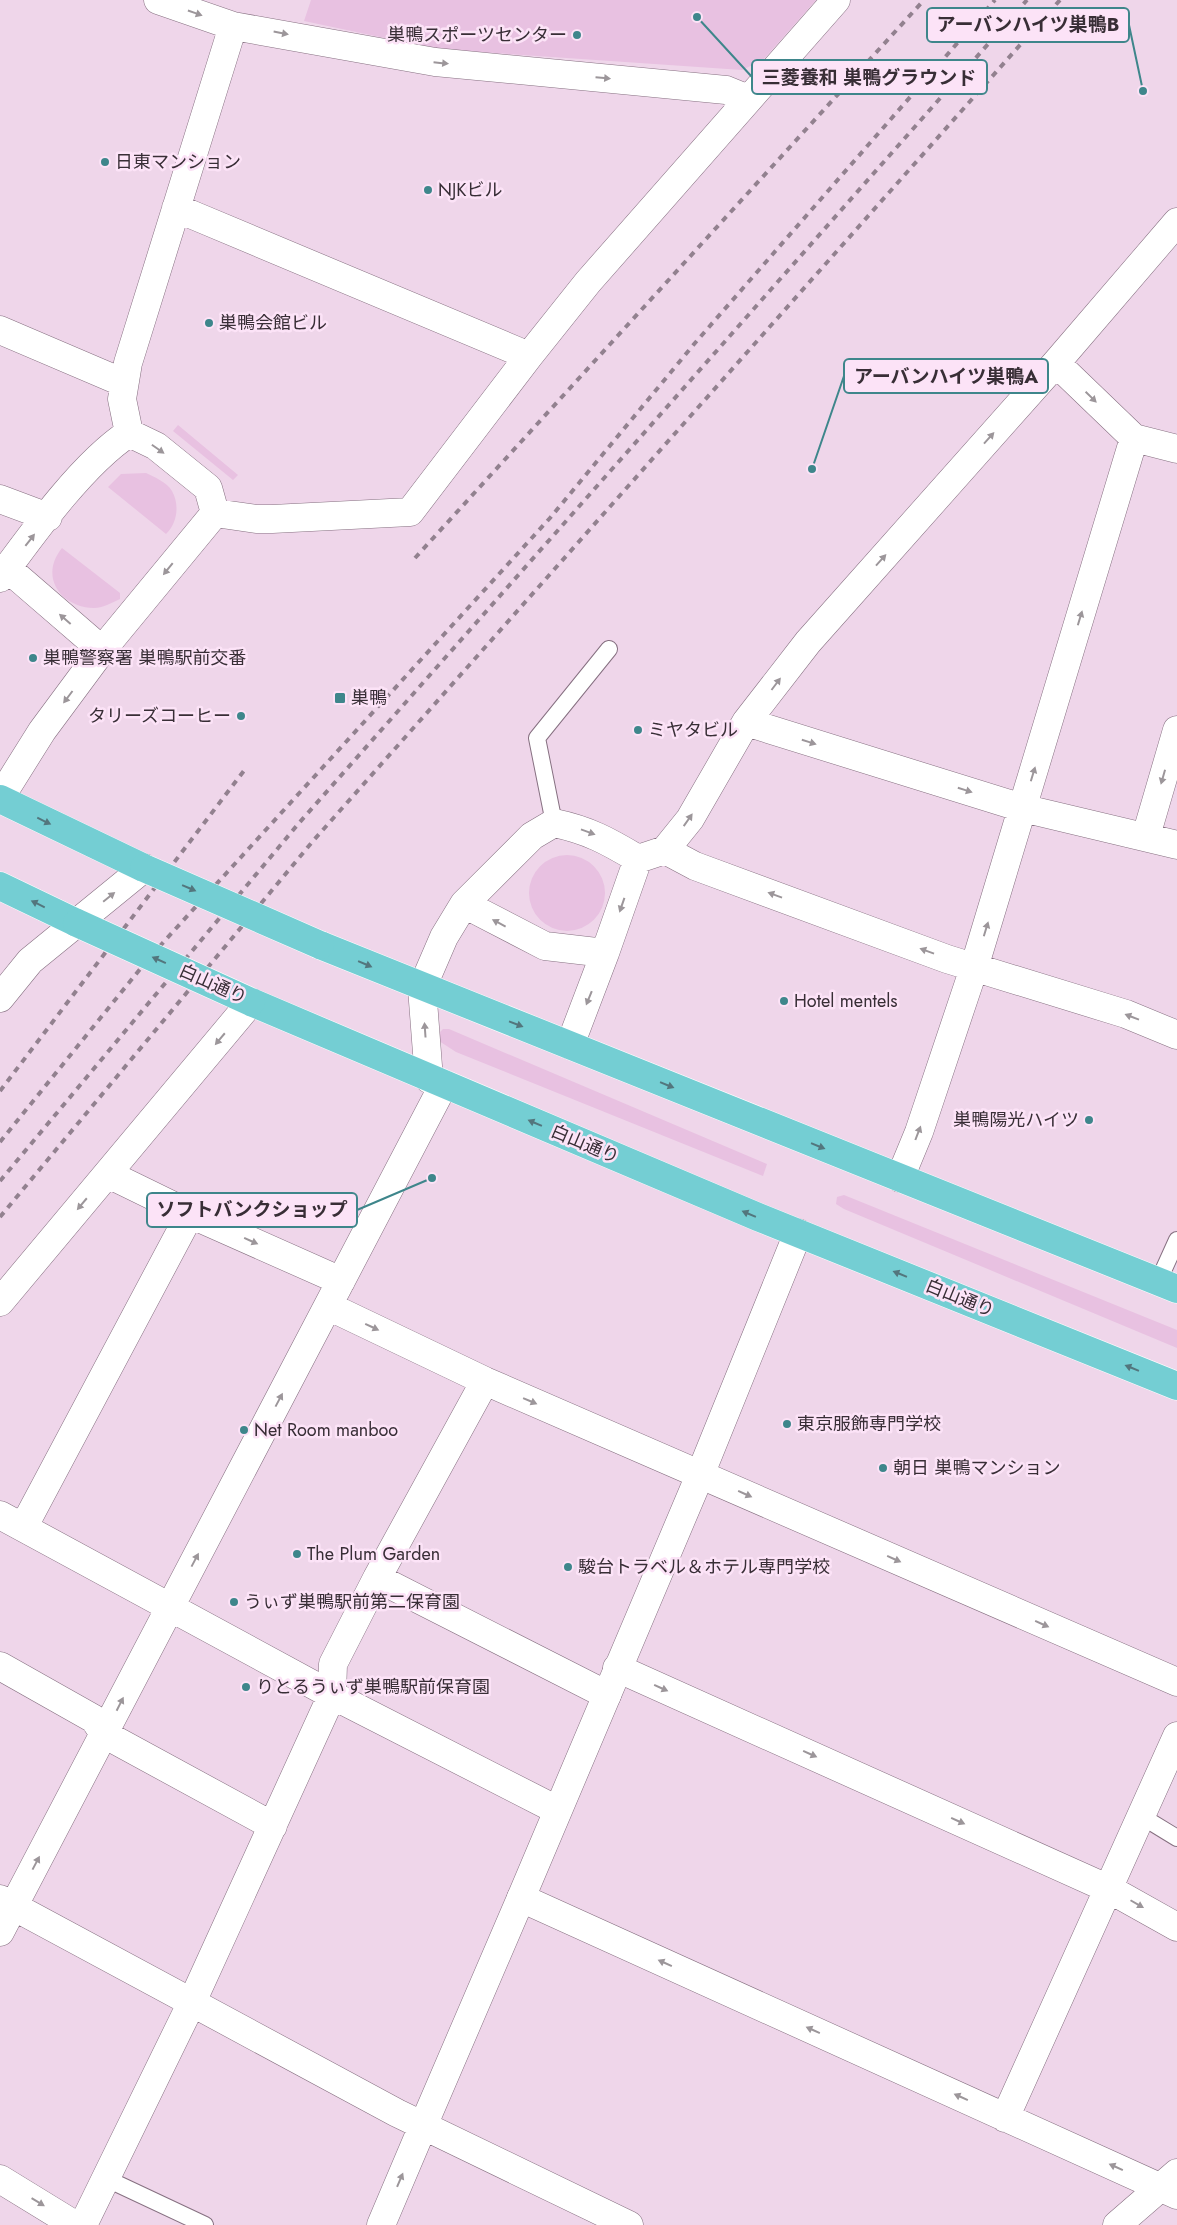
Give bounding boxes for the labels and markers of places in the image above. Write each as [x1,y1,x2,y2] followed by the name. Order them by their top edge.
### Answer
[927,8,1129,42] callout: アーバンハイツ巣鴨B
[387,22,567,48] place label: 巣鴨スポーツセンター
[571,29,583,41] marker: 巣鴨スポーツセンター
[752,60,987,94] callout: 三菱養和 巣鴨グラウンド
[115,149,241,175] place label: 日東マンション
[99,156,111,168] marker: 日東マンション
[438,177,502,203] place label: NJKビル
[422,184,434,196] marker: NJKビル
[219,310,327,336] place label: 巣鴨会館ビル
[203,317,215,329] marker: 巣鴨会館ビル
[844,359,1048,393] callout: アーバンハイツ巣鴨A
[43,645,246,671] place label: 巣鴨警察署 巣鴨駅前交番
[27,652,39,664] marker: 巣鴨警察署 巣鴨駅前交番
[351,685,387,711] place label: 巣鴨
[333,691,347,705] marker: 巣鴨
[88,703,231,729] place label: タリーズコーヒー
[235,710,247,722] marker: タリーズコーヒー
[648,717,738,743] place label: ミヤタビル
[632,724,644,736] marker: ミヤタビル
[794,988,898,1014] place label: Hotel mentels
[778,995,790,1007] marker: Hotel mentels
[953,1107,1079,1133] place label: 巣鴨陽光ハイツ
[1083,1114,1095,1126] marker: 巣鴨陽光ハイツ
[147,1193,357,1227] callout: ソフトバンクショップ
[797,1411,941,1437] place label: 東京服飾専門学校
[254,1417,398,1443] place label: Net Room manboo
[781,1418,793,1430] marker: 東京服飾専門学校
[238,1424,250,1436] marker: Net Room manboo
[893,1455,1060,1481] place label: 朝日 巣鴨マンション
[877,1462,889,1474] marker: 朝日 巣鴨マンション
[307,1541,440,1567] place label: The Plum Garden
[291,1548,303,1560] marker: The Plum Garden
[578,1554,830,1580] place label: 駿台トラベル＆ホテル専門学校
[562,1561,574,1573] marker: 駿台トラベル＆ホテル専門学校
[244,1589,460,1615] place label: うぃず巣鴨駅前第二保育園
[228,1596,240,1608] marker: うぃず巣鴨駅前第二保育園
[256,1674,490,1700] place label: りとるうぃず巣鴨駅前保育園
[240,1681,252,1693] marker: りとるうぃず巣鴨駅前保育園

